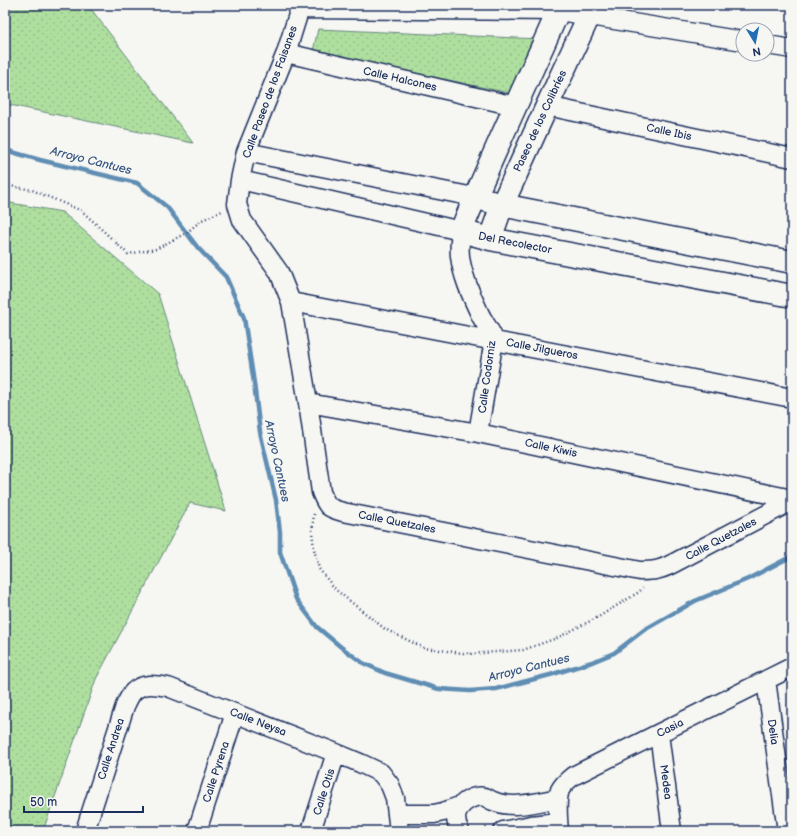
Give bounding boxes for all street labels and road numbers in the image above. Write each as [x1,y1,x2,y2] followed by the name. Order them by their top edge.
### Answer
[240,23,300,160] street label: Calle Paseo de los Faisanes
[362,64,439,94] street label: Calle Halcones
[511,68,569,174] street label: Paseo de los Colibríes
[645,121,693,143] street label: Calle Ibis
[477,230,554,257] street label: Del Recolector
[505,336,580,362] street label: Calle Jilgueros
[475,339,499,414] street label: Calle Codorniz
[524,436,579,460] street label: Calle Kiwis
[357,508,437,536] street label: Calle Quetzales
[683,515,759,563] street label: Calle Quetzales
[228,705,288,739] street label: Calle Neysa
[654,716,686,740] street label: Casia
[95,717,127,781] street label: Calle Andrea
[765,718,781,746] street label: Delia
[200,740,232,804] street label: Calle Pyrena
[657,764,675,800] street label: Medea
[310,767,338,817] street label: Calle Otis

